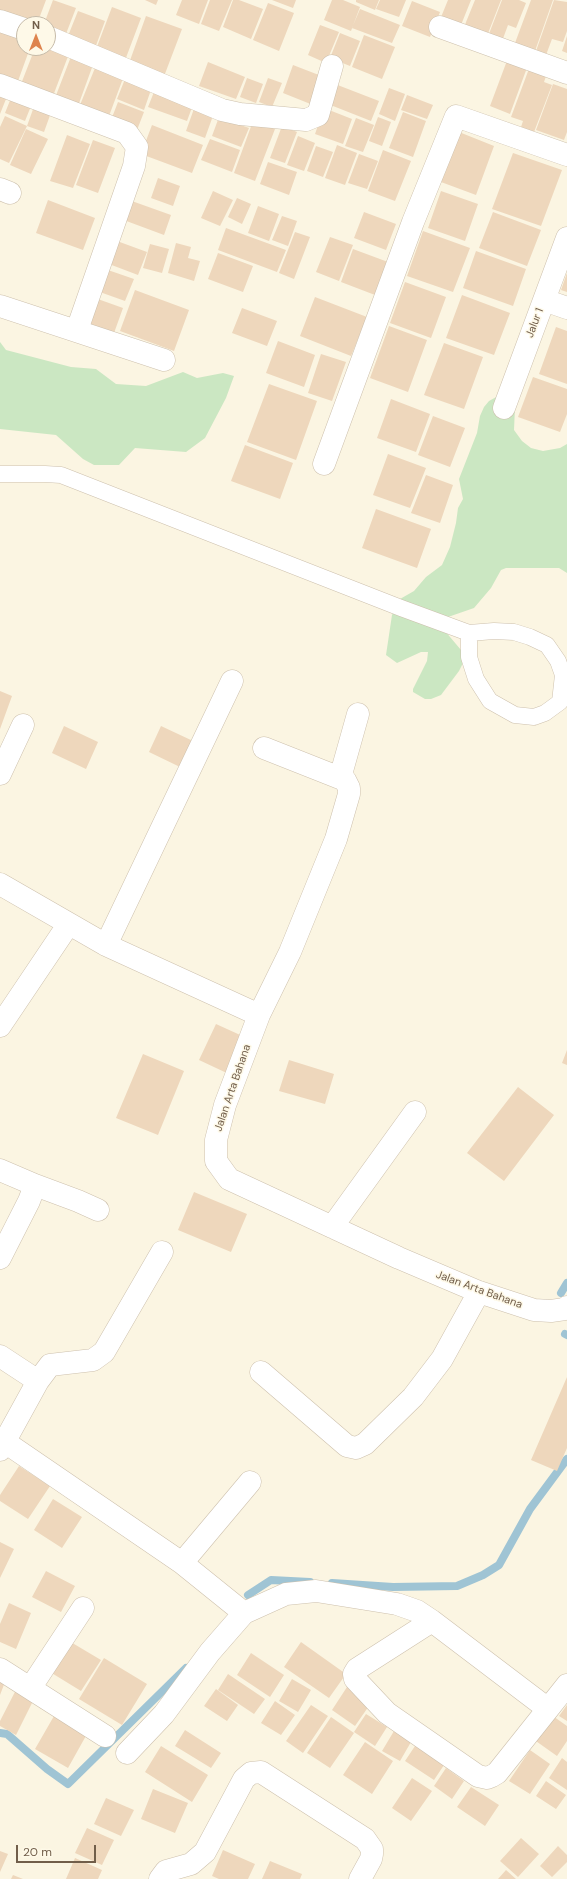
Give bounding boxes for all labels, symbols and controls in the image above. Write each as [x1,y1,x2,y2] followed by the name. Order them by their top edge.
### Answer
[16,16,56,56] north arrow
[32,18,40,32] text: N
[523,306,547,340] street label: Jalur 1
[212,1043,254,1133] street label: Jalan Arta Bahana
[434,1268,524,1312] street label: Jalan Arta Bahana
[18,1837,98,1863] scale bar
[23,1844,52,1860] text: 20 m

